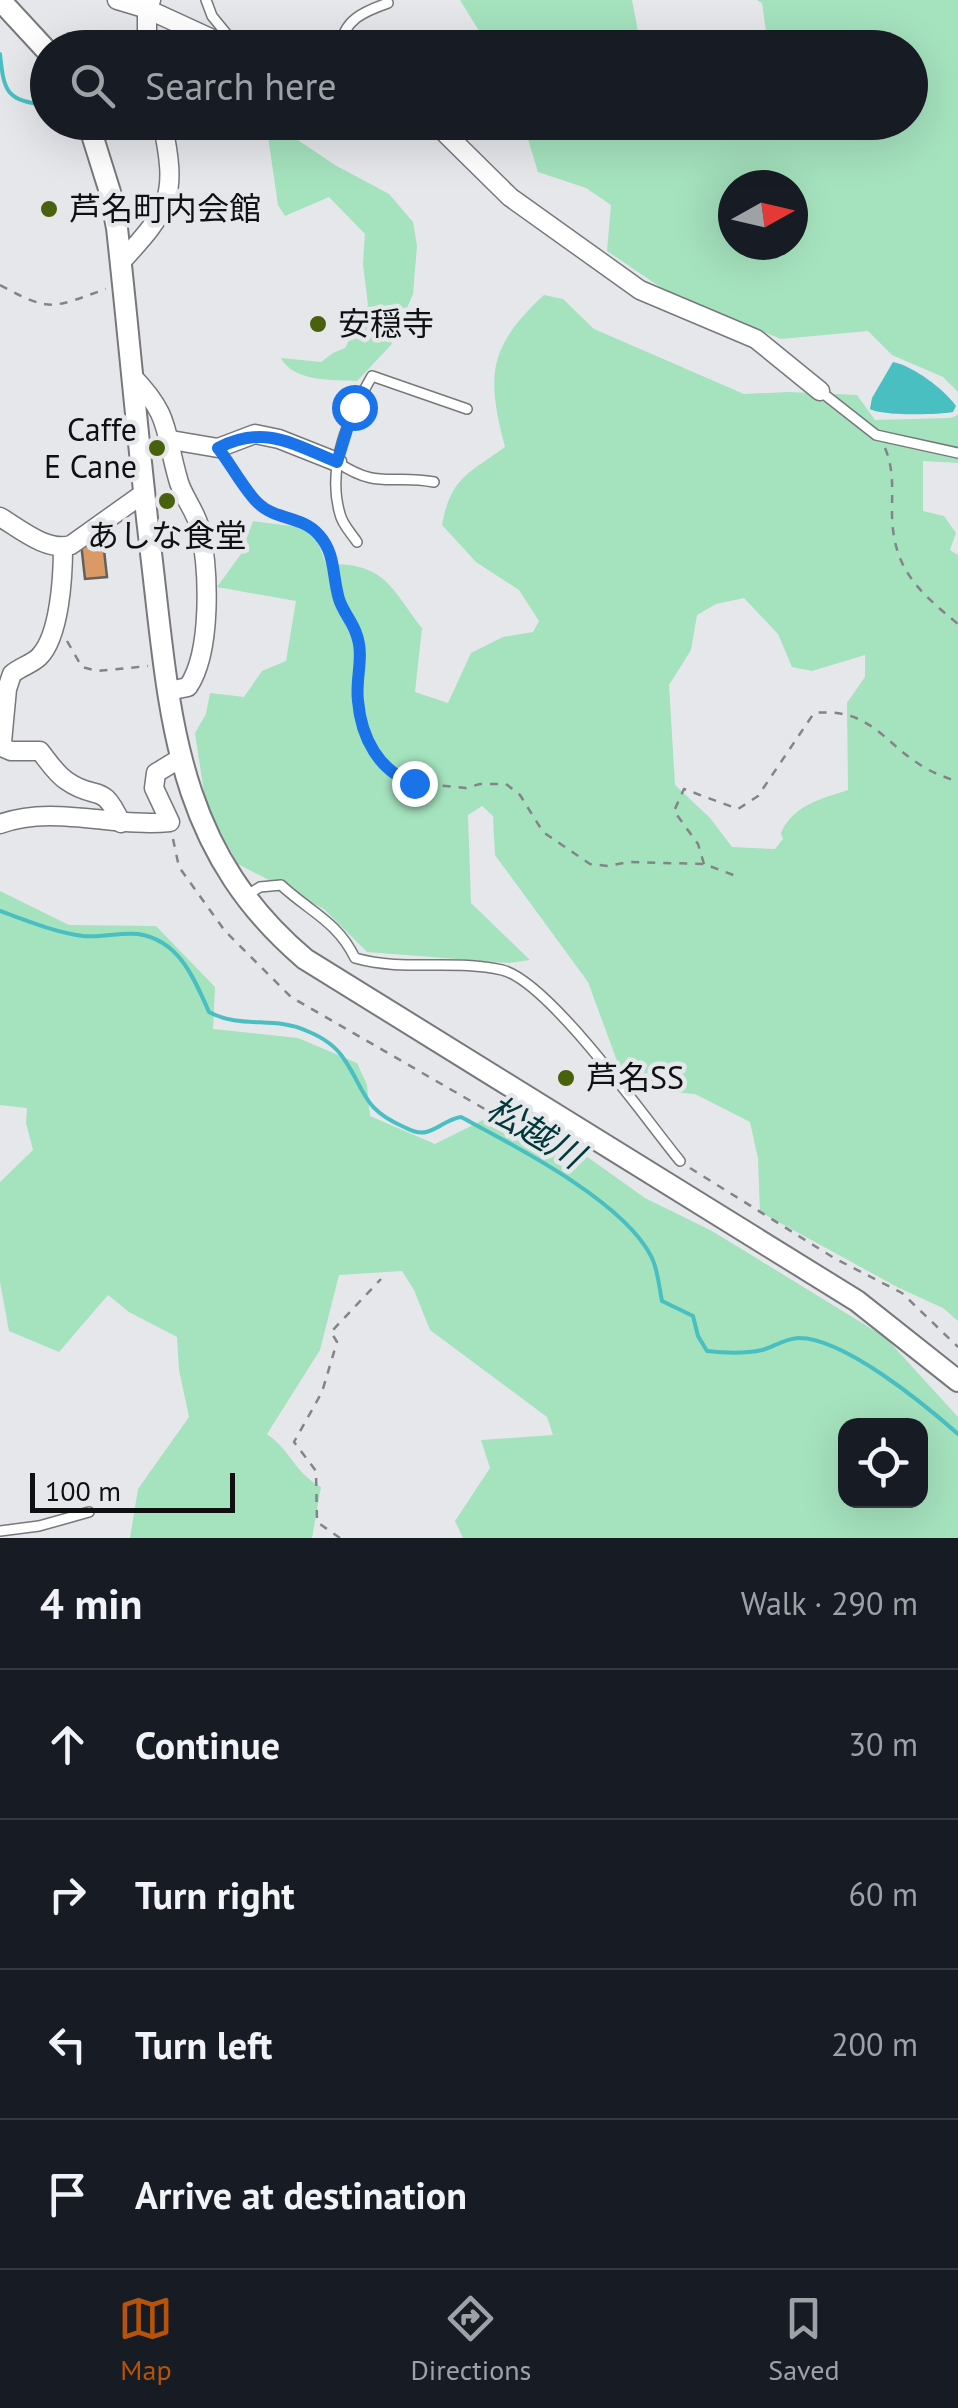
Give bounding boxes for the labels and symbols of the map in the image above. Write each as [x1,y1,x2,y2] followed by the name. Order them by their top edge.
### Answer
[718,170,808,260] north arrow
[69,187,261,229] place label: 芦名町内会館
[38,198,60,220] marker: 芦名町内会館
[338,302,434,344] place label: 安穏寺
[307,313,329,335] marker: 安穏寺
[332,385,378,431] route start
[44,408,137,487] place label: Caffe E Cane
[146,437,168,459] marker: Caffe E Cane
[156,490,178,512] marker: あしな食堂
[87,514,247,556] place label: あしな食堂
[392,761,438,807] route end
[586,1056,684,1098] place label: 芦名SS
[555,1067,577,1089] marker: 芦名SS
[479,1084,596,1180] water label: 松越川
[30,1468,235,1512] scale bar

